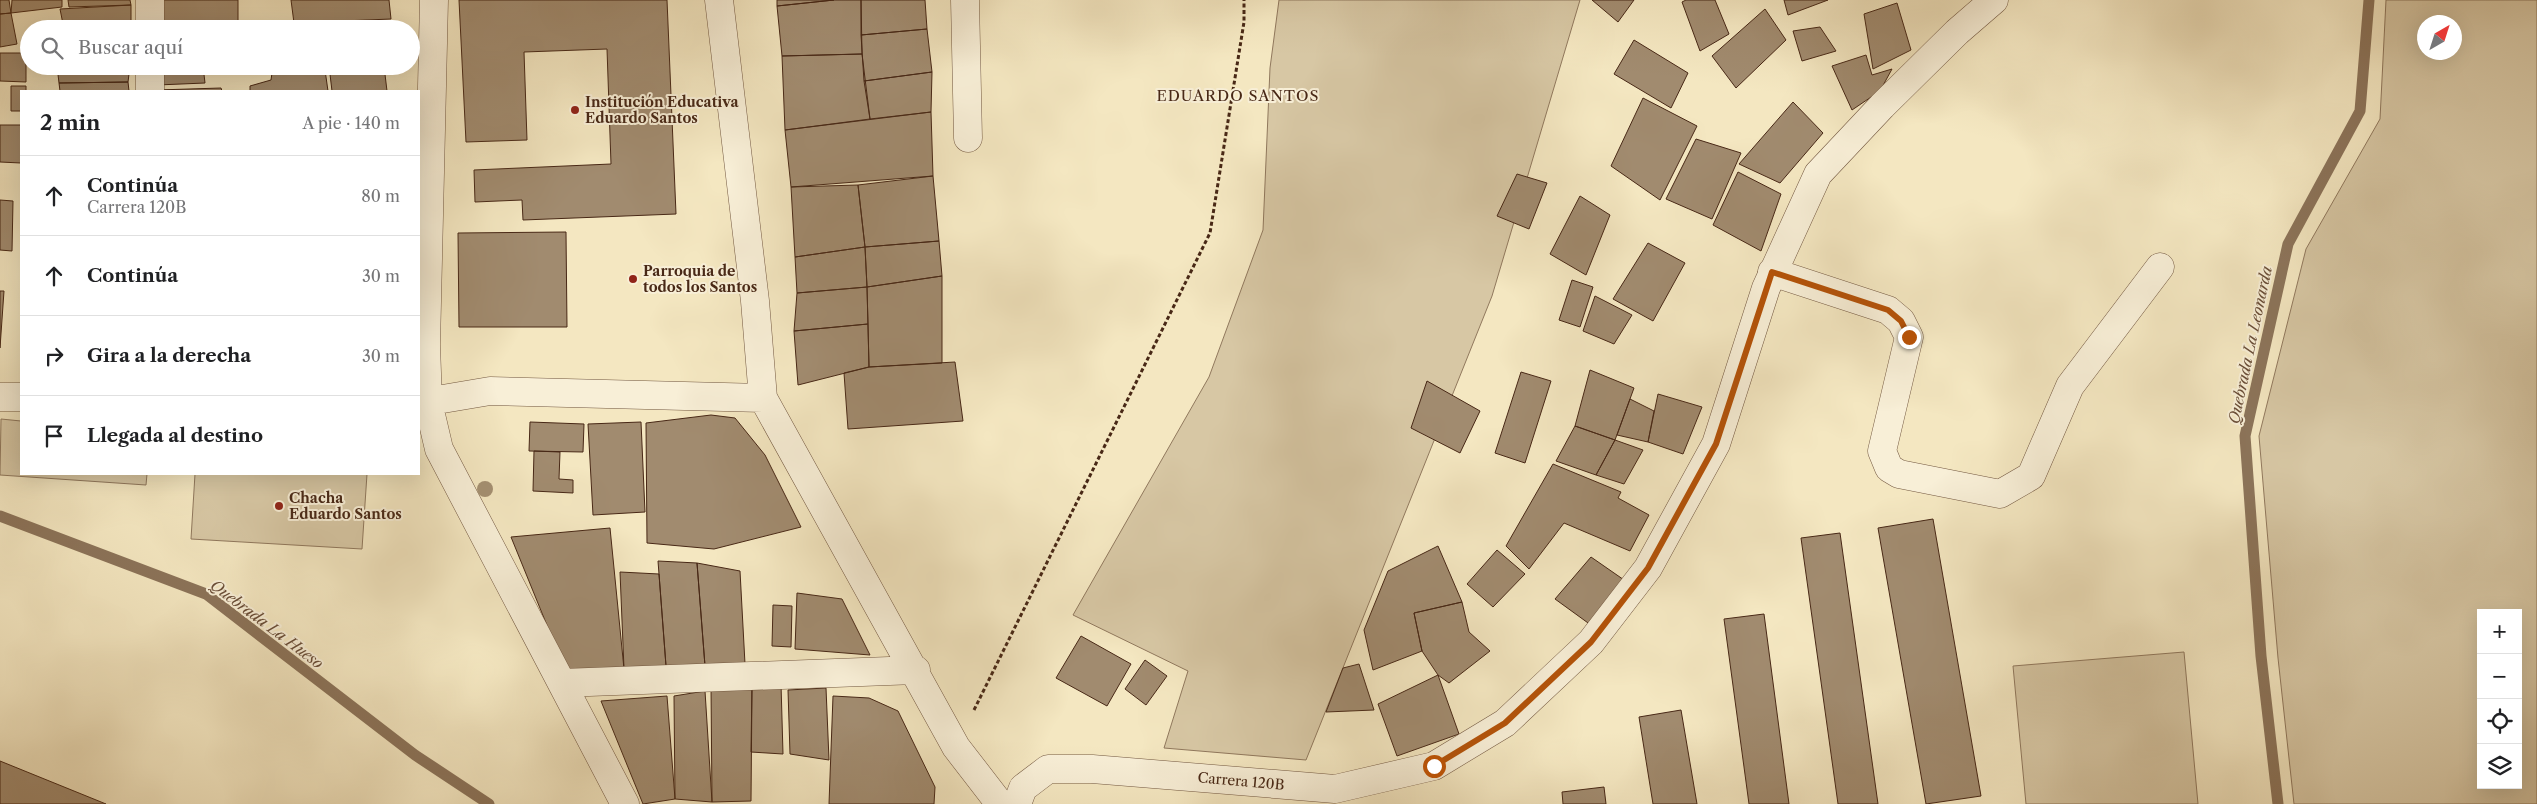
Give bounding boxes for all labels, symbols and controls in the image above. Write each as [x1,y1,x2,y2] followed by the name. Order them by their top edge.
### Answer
[2417,15,2462,60] north arrow
[20,20,420,75] search box
[38,34,66,62] icon: search
[78,36,183,59] text: Buscar aquí
[1156,86,1320,105] district label: EDUARDO SANTOS
[585,93,739,127] place label: Institución Educativa Eduardo Santos
[569,104,581,116] marker: Institución Educativa Eduardo Santos
[40,110,100,135] text: 2 min
[302,113,400,133] text: A pie · 140 m
[87,174,178,197] text: Continúa
[40,182,68,210] icon: ahead
[361,186,400,206] text: 80 m
[87,197,186,217] text: Carrera 120B
[40,262,68,290] icon: ahead
[643,262,757,296] place label: Parroquia de todos los Santos
[87,264,178,287] text: Continúa
[2224,264,2276,426] water label: Quebrada La Leonarda
[362,266,400,286] text: 30 m
[627,273,639,285] marker: Parroquia de todos los Santos
[1898,326,1921,349] route end
[40,342,68,370] icon: right
[87,344,251,367] text: Gira a la derecha
[362,346,400,366] text: 30 m
[40,422,68,450] icon: arrive
[87,424,263,447] text: Llegada al destino
[289,489,402,523] place label: Chacha Eduardo Santos
[273,500,285,512] marker: Chacha Eduardo Santos
[207,575,327,673] water label: Quebrada La Hueso
[2477,609,2522,789] map controls
[2477,609,2522,654] button: +
[2477,654,2522,699] button: −
[2477,699,2522,744] button: locate
[2477,744,2522,789] button: layers
[1423,755,1446,778] route start
[1197,768,1285,794] street label: Carrera 120B

